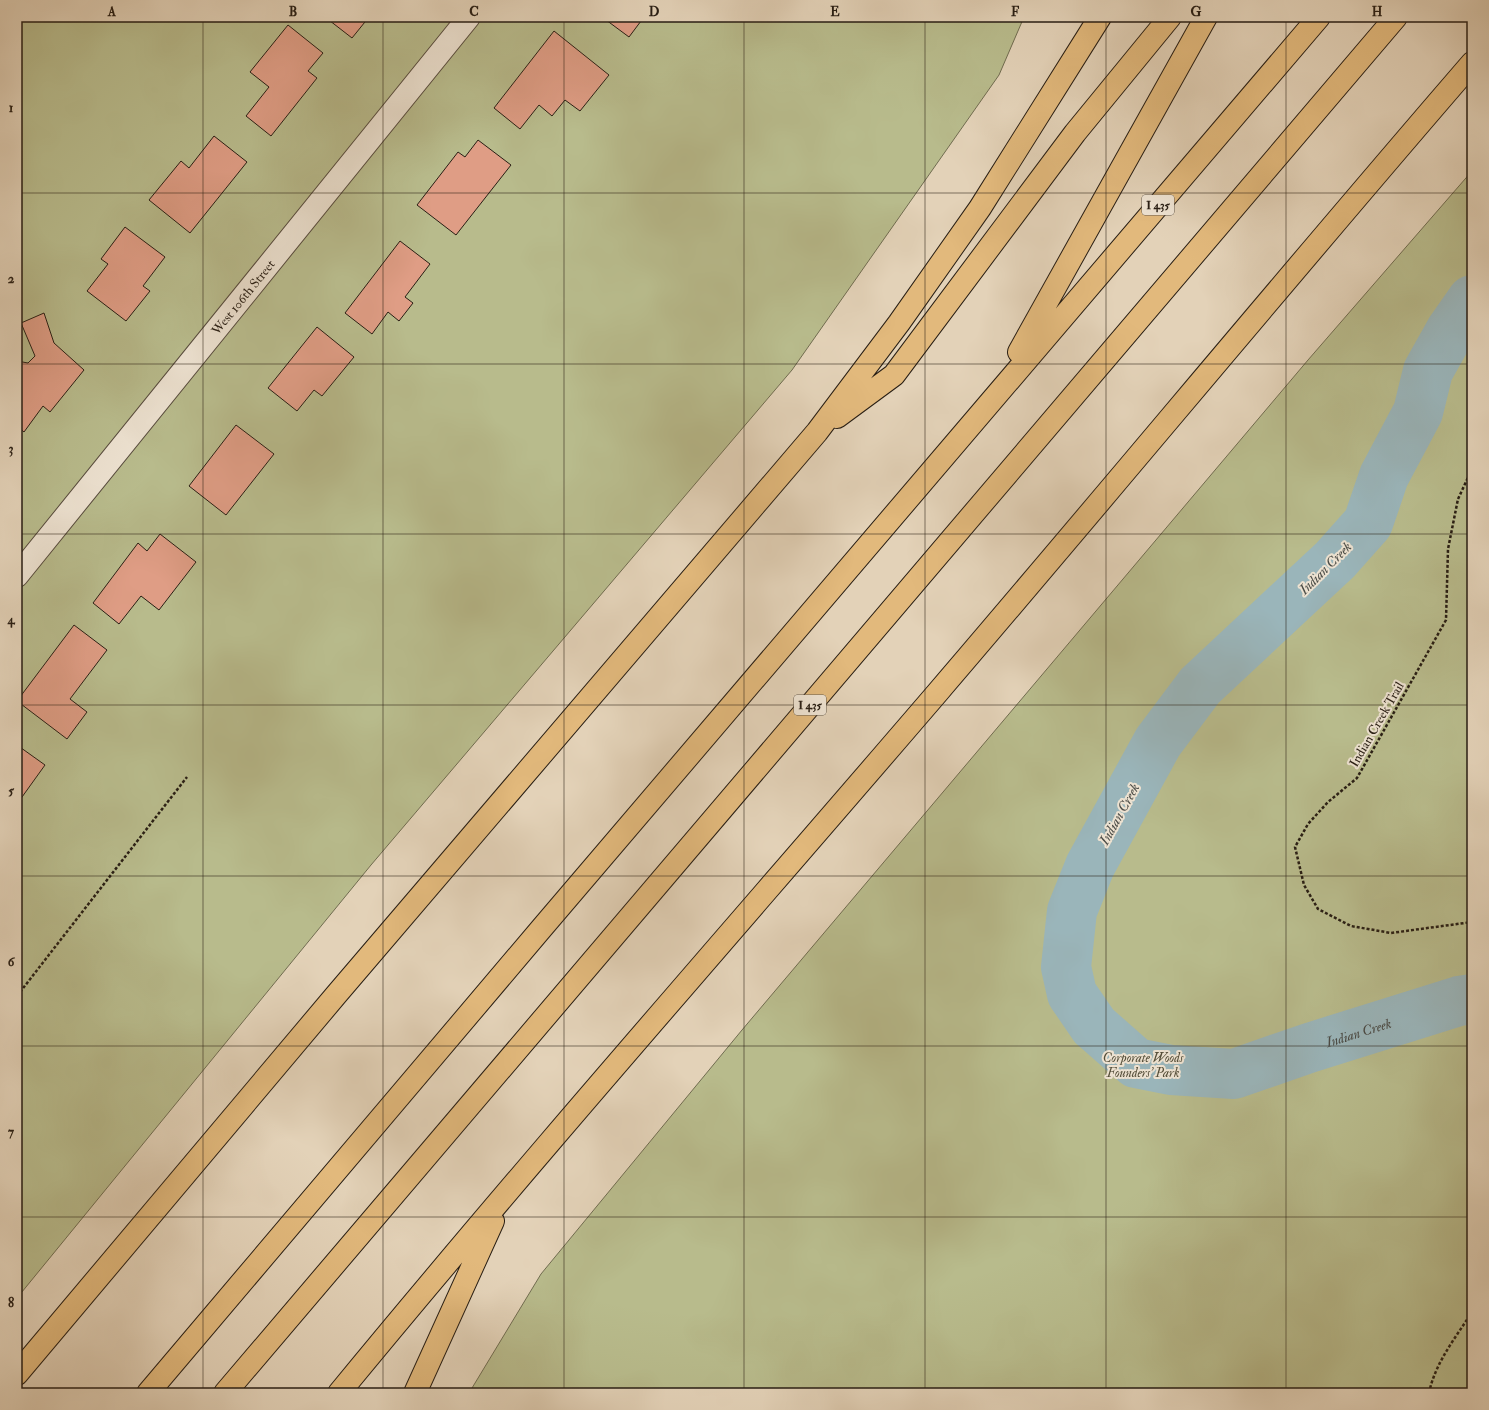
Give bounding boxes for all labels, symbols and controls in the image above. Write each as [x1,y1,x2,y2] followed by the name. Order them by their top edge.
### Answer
[107,4,117,20] text: A
[289,4,297,20] text: B
[469,4,479,20] text: C
[649,4,660,20] text: D
[830,4,840,20] text: E
[1011,4,1020,20] text: F
[1191,4,1202,20] text: G
[1372,4,1383,20] text: H
[9,100,14,116] text: 1
[1142,195,1174,215] road number: I 435
[208,257,279,339] street label: West 106th Street
[8,271,15,287] text: 2
[9,441,14,457] text: 3
[1295,538,1355,599] water label: Indian Creek
[6,612,15,628] text: 4
[1346,678,1408,770] street label: Indian Creek Trail
[794,695,826,715] road number: I 435
[1095,780,1143,849] water label: Indian Creek
[8,783,14,799] text: 5
[8,954,16,970] text: 6
[1323,1015,1394,1051] water label: Indian Creek
[1103,1050,1184,1081] park label: Corporate Woods Founders' Park
[8,1124,15,1140] text: 7
[8,1295,14,1311] text: 8

